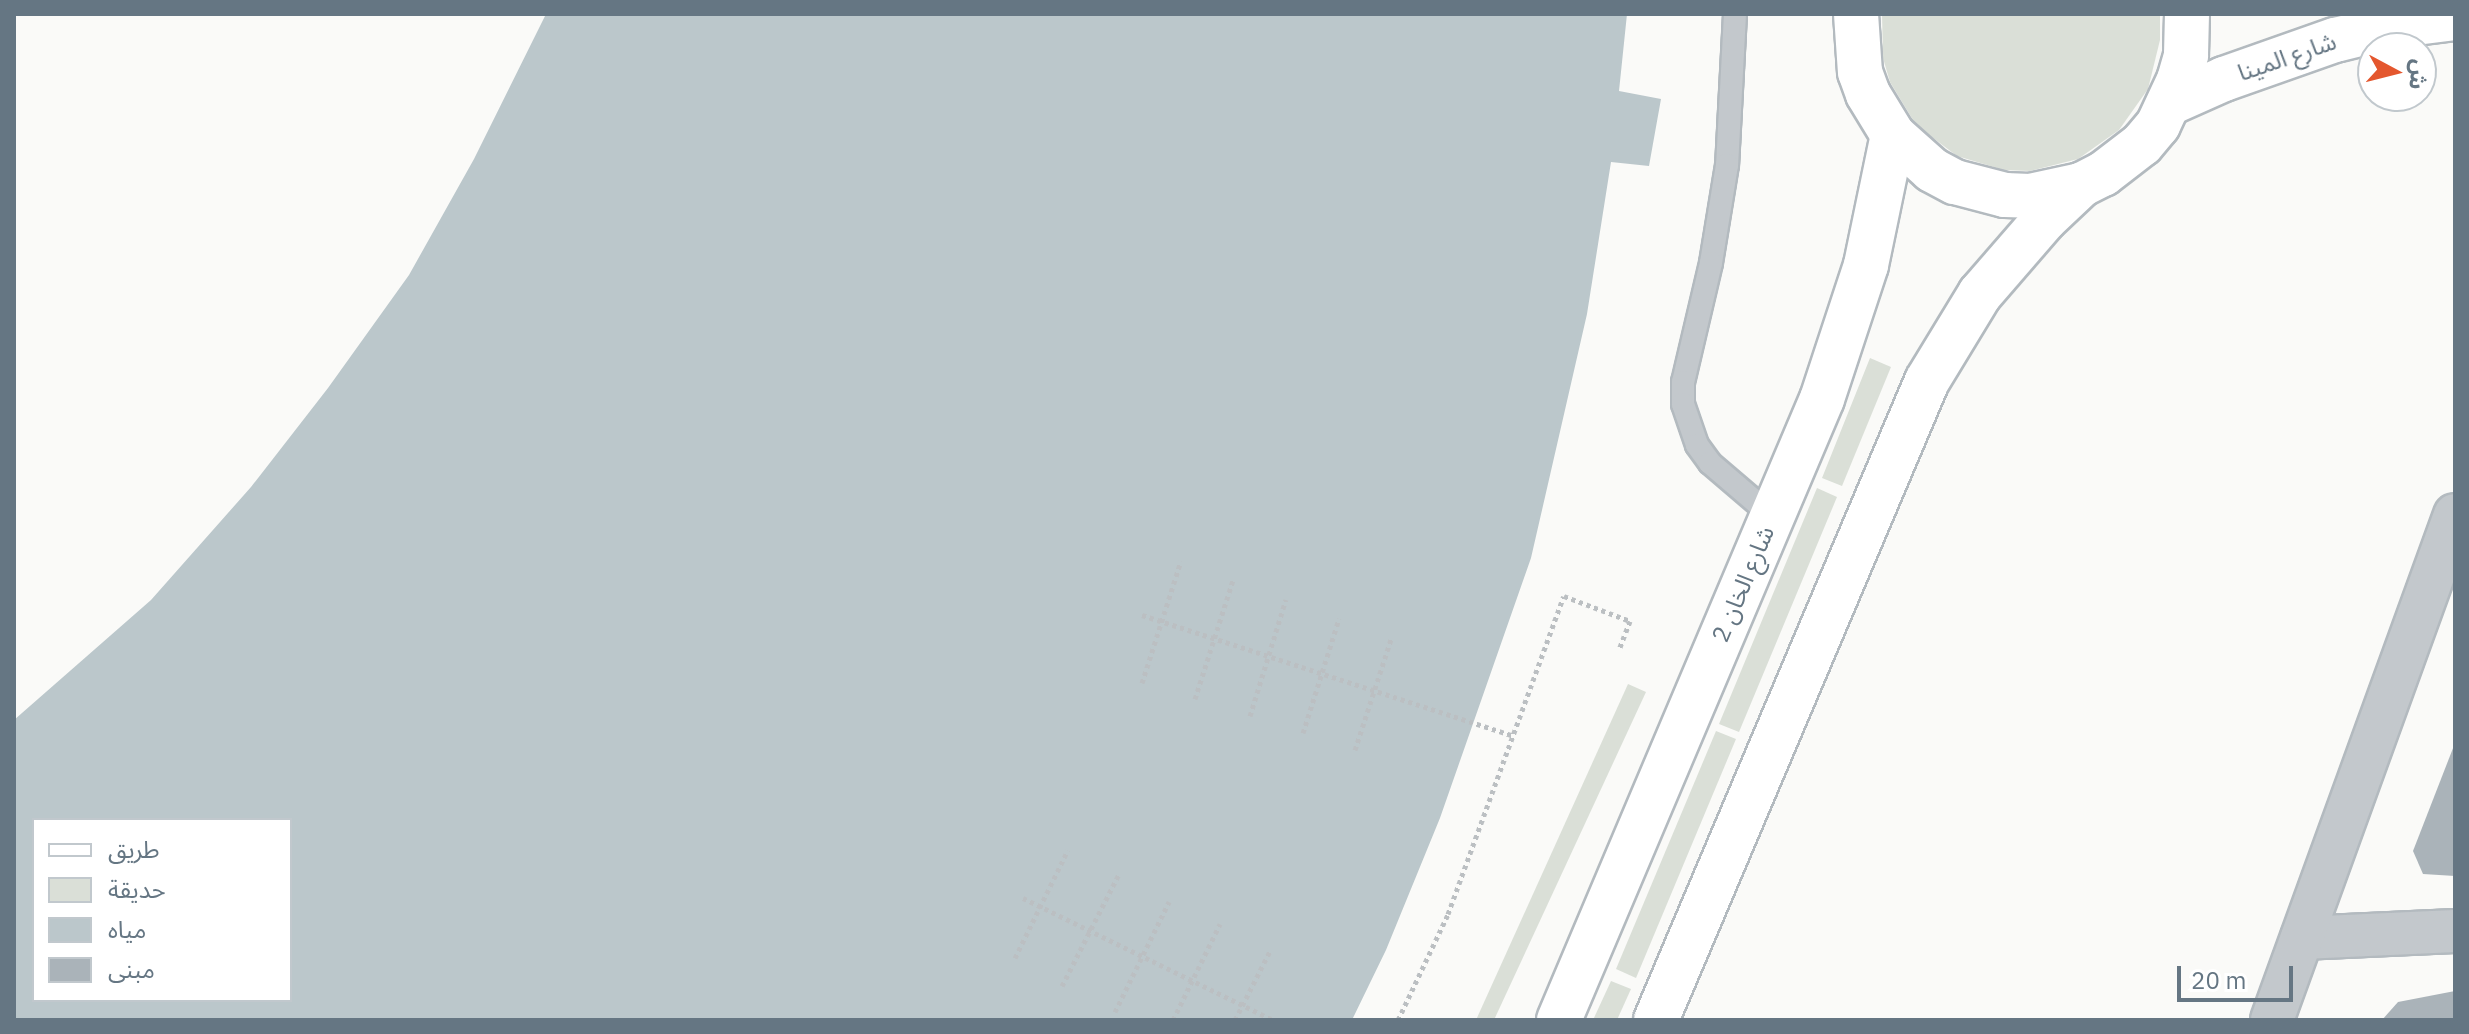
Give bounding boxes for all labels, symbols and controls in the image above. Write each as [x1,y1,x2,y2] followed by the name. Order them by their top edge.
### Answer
[2234,27,2340,87] street label: شارع المينا
[2357,32,2437,112] north arrow
[2403,58,2436,91] text: ش
[1706,522,1780,646] street label: شارع الخان 2
[32,818,292,1002] legend
[108,833,160,865] text: طريق
[108,873,166,905] text: حديقة
[108,913,146,945] text: مياه
[2181,950,2297,1000] scale bar
[108,953,155,985] text: مبنى
[2191,964,2246,996] text: 20 m

